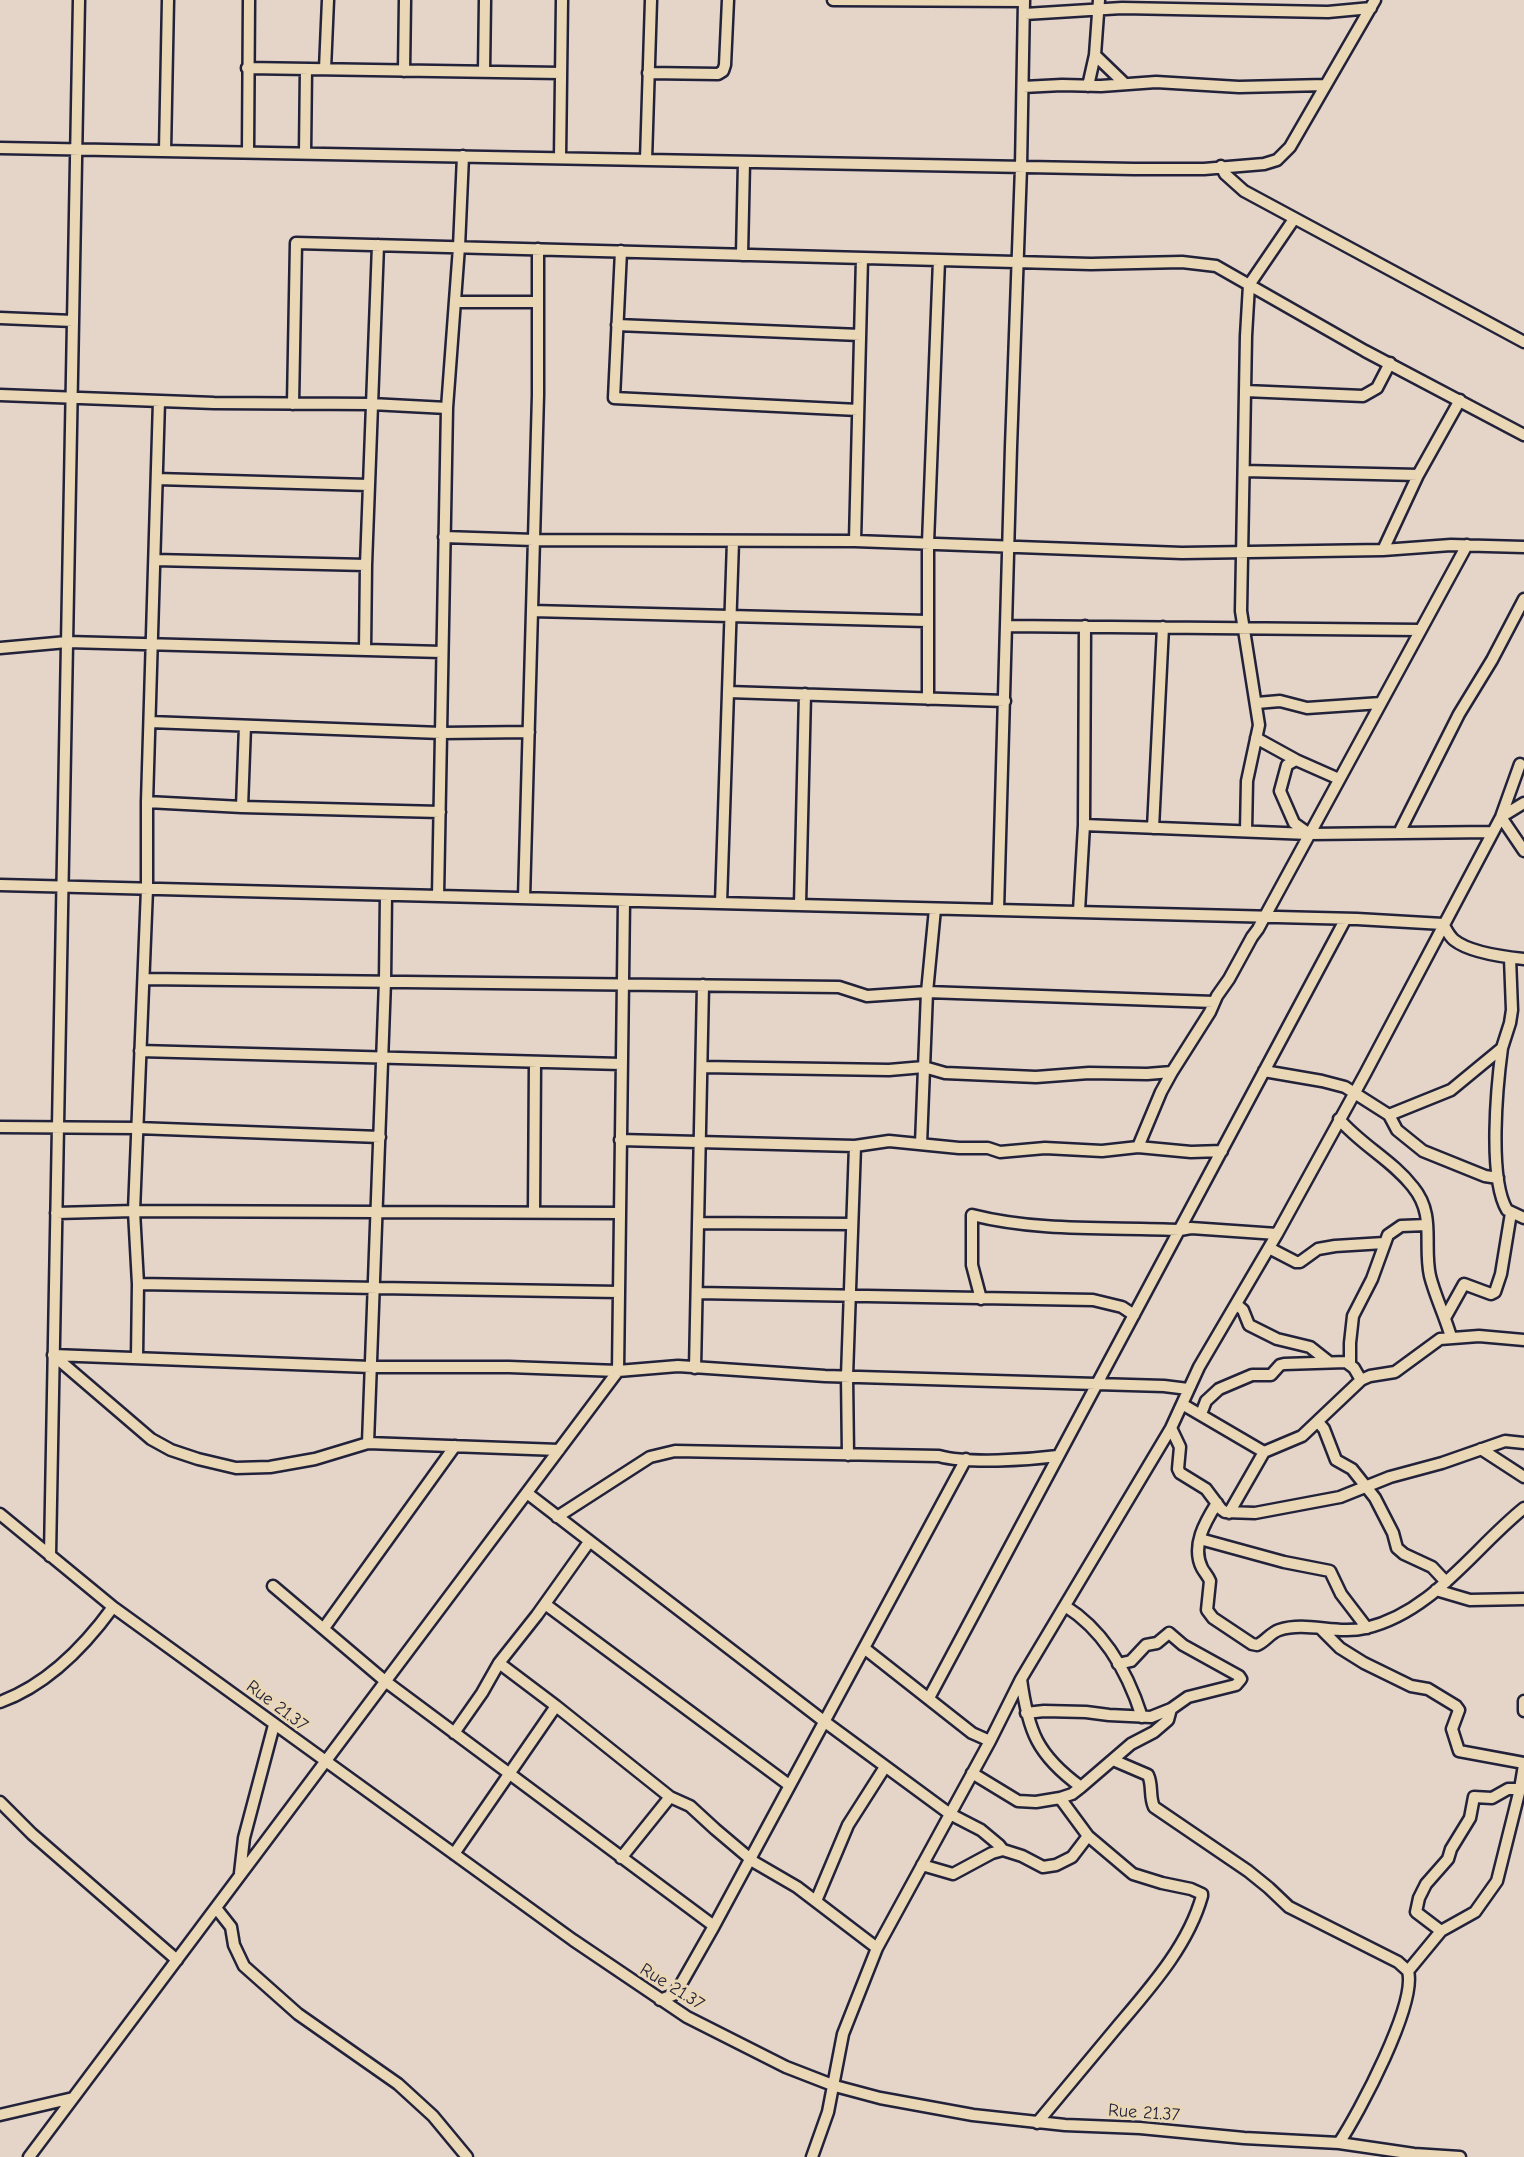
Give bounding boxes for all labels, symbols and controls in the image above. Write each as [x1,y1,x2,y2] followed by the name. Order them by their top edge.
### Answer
[242,1676,312,1736] street label: Rue 21.37
[636,1959,708,2015] street label: Rue 21.37
[1107,2100,1181,2126] street label: Rue 21.37

